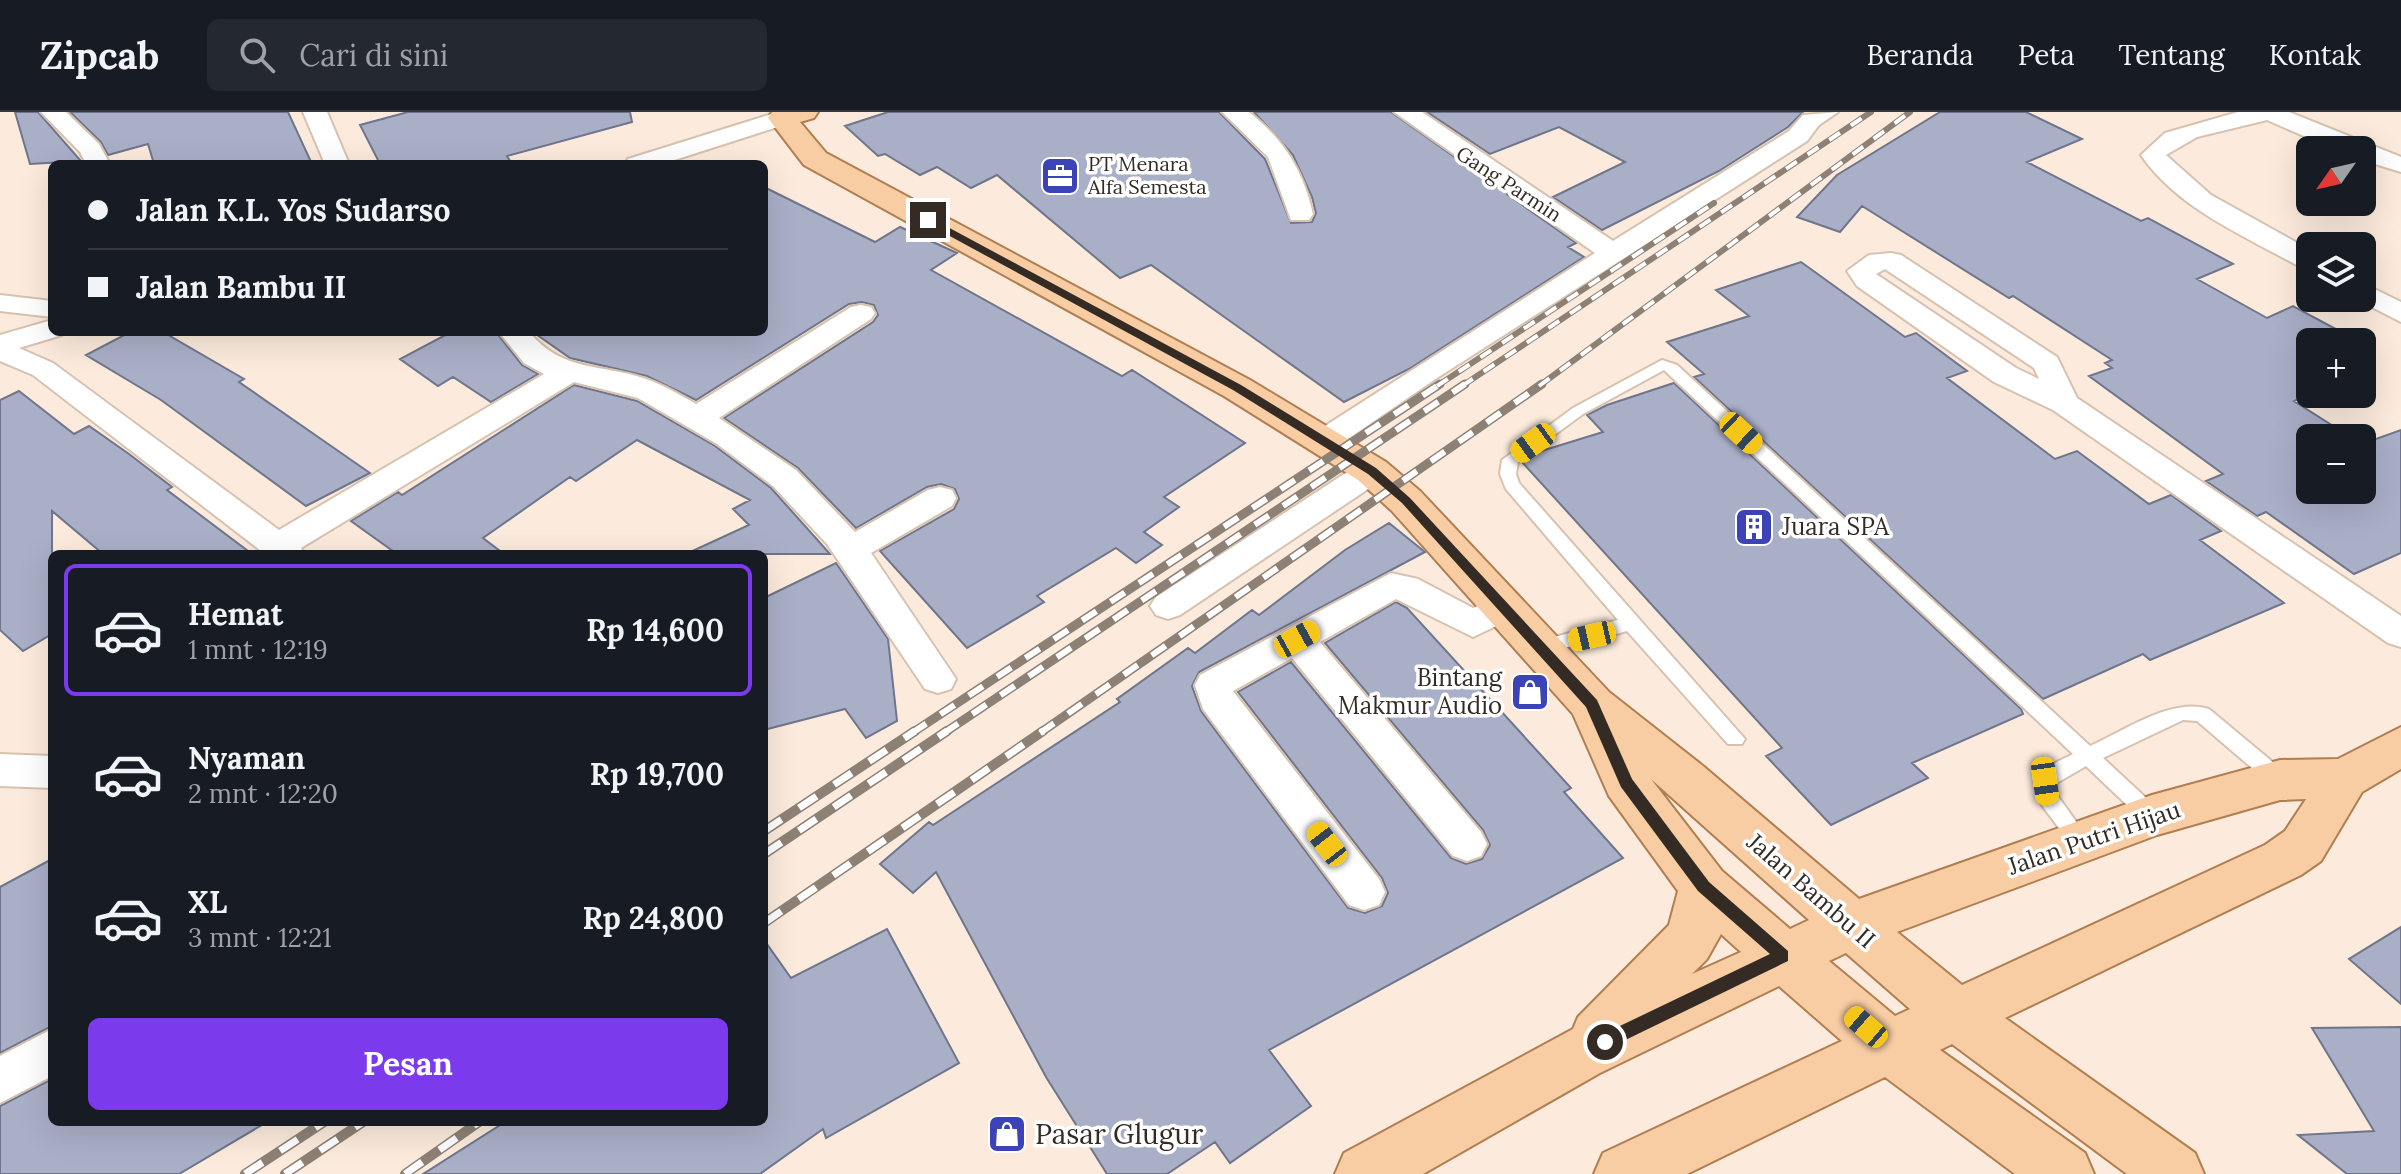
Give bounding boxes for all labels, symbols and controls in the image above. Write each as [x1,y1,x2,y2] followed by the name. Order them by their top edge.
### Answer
[207,19,767,91] search box
[40,31,159,79] text: Zipcab
[235,33,279,77] icon: search
[299,36,448,74] text: Cari di sini
[1866,37,1974,73] text: Beranda
[2018,37,2075,73] text: Peta
[2119,37,2225,73] text: Tentang
[2269,37,2361,73] text: Kontak
[2296,136,2376,216] north arrow
[2296,136,2376,504] map controls
[1452,140,1567,227] street label: Gang Parmin
[1087,151,1207,199] place label: PT Menara Alfa Semesta
[1039,155,1081,197] office icon: PT Menara Alfa Semesta
[136,191,450,229] text: Jalan K.L. Yos Sudarso
[910,202,946,238] route end
[2296,232,2376,312] button: layers
[136,268,346,306] text: Jalan Bambu II
[2296,328,2376,408] button: +
[1715,408,1767,458] car
[1507,419,1559,467] car
[2296,424,2376,504] button: −
[1733,506,1775,548] building icon: Juara SPA
[1781,511,1890,542] place label: Juara SPA
[92,594,164,666] icon: car
[188,595,283,633] text: Hemat
[586,611,724,649] text: Rp 14,600
[1270,617,1324,661] car
[1566,619,1618,653] car
[188,633,328,666] text: 1 mnt · 12:19
[1338,662,1503,721] place label: Bintang Makmur Audio
[1509,671,1551,713] shop icon: Bintang Makmur Audio
[92,738,164,810] icon: car
[188,739,305,777] text: Nyaman
[590,755,724,793] text: Rp 19,700
[2030,756,2060,806] car
[188,777,338,810] text: 2 mnt · 12:20
[2003,793,2184,882] street label: Jalan Putri Hijau
[1303,818,1351,870] car
[1740,826,1882,955] street label: Jalan Bambu II
[92,882,164,954] icon: car
[188,883,227,921] text: XL
[582,899,724,937] text: Rp 24,800
[188,921,332,954] text: 3 mnt · 12:21
[1840,1002,1892,1052] car
[88,1018,728,1110] button: Pesan
[1587,1024,1623,1060] route start
[986,1113,1028,1155] shop icon: Pasar Glugur
[1035,1116,1203,1152] place label: Pasar Glugur

